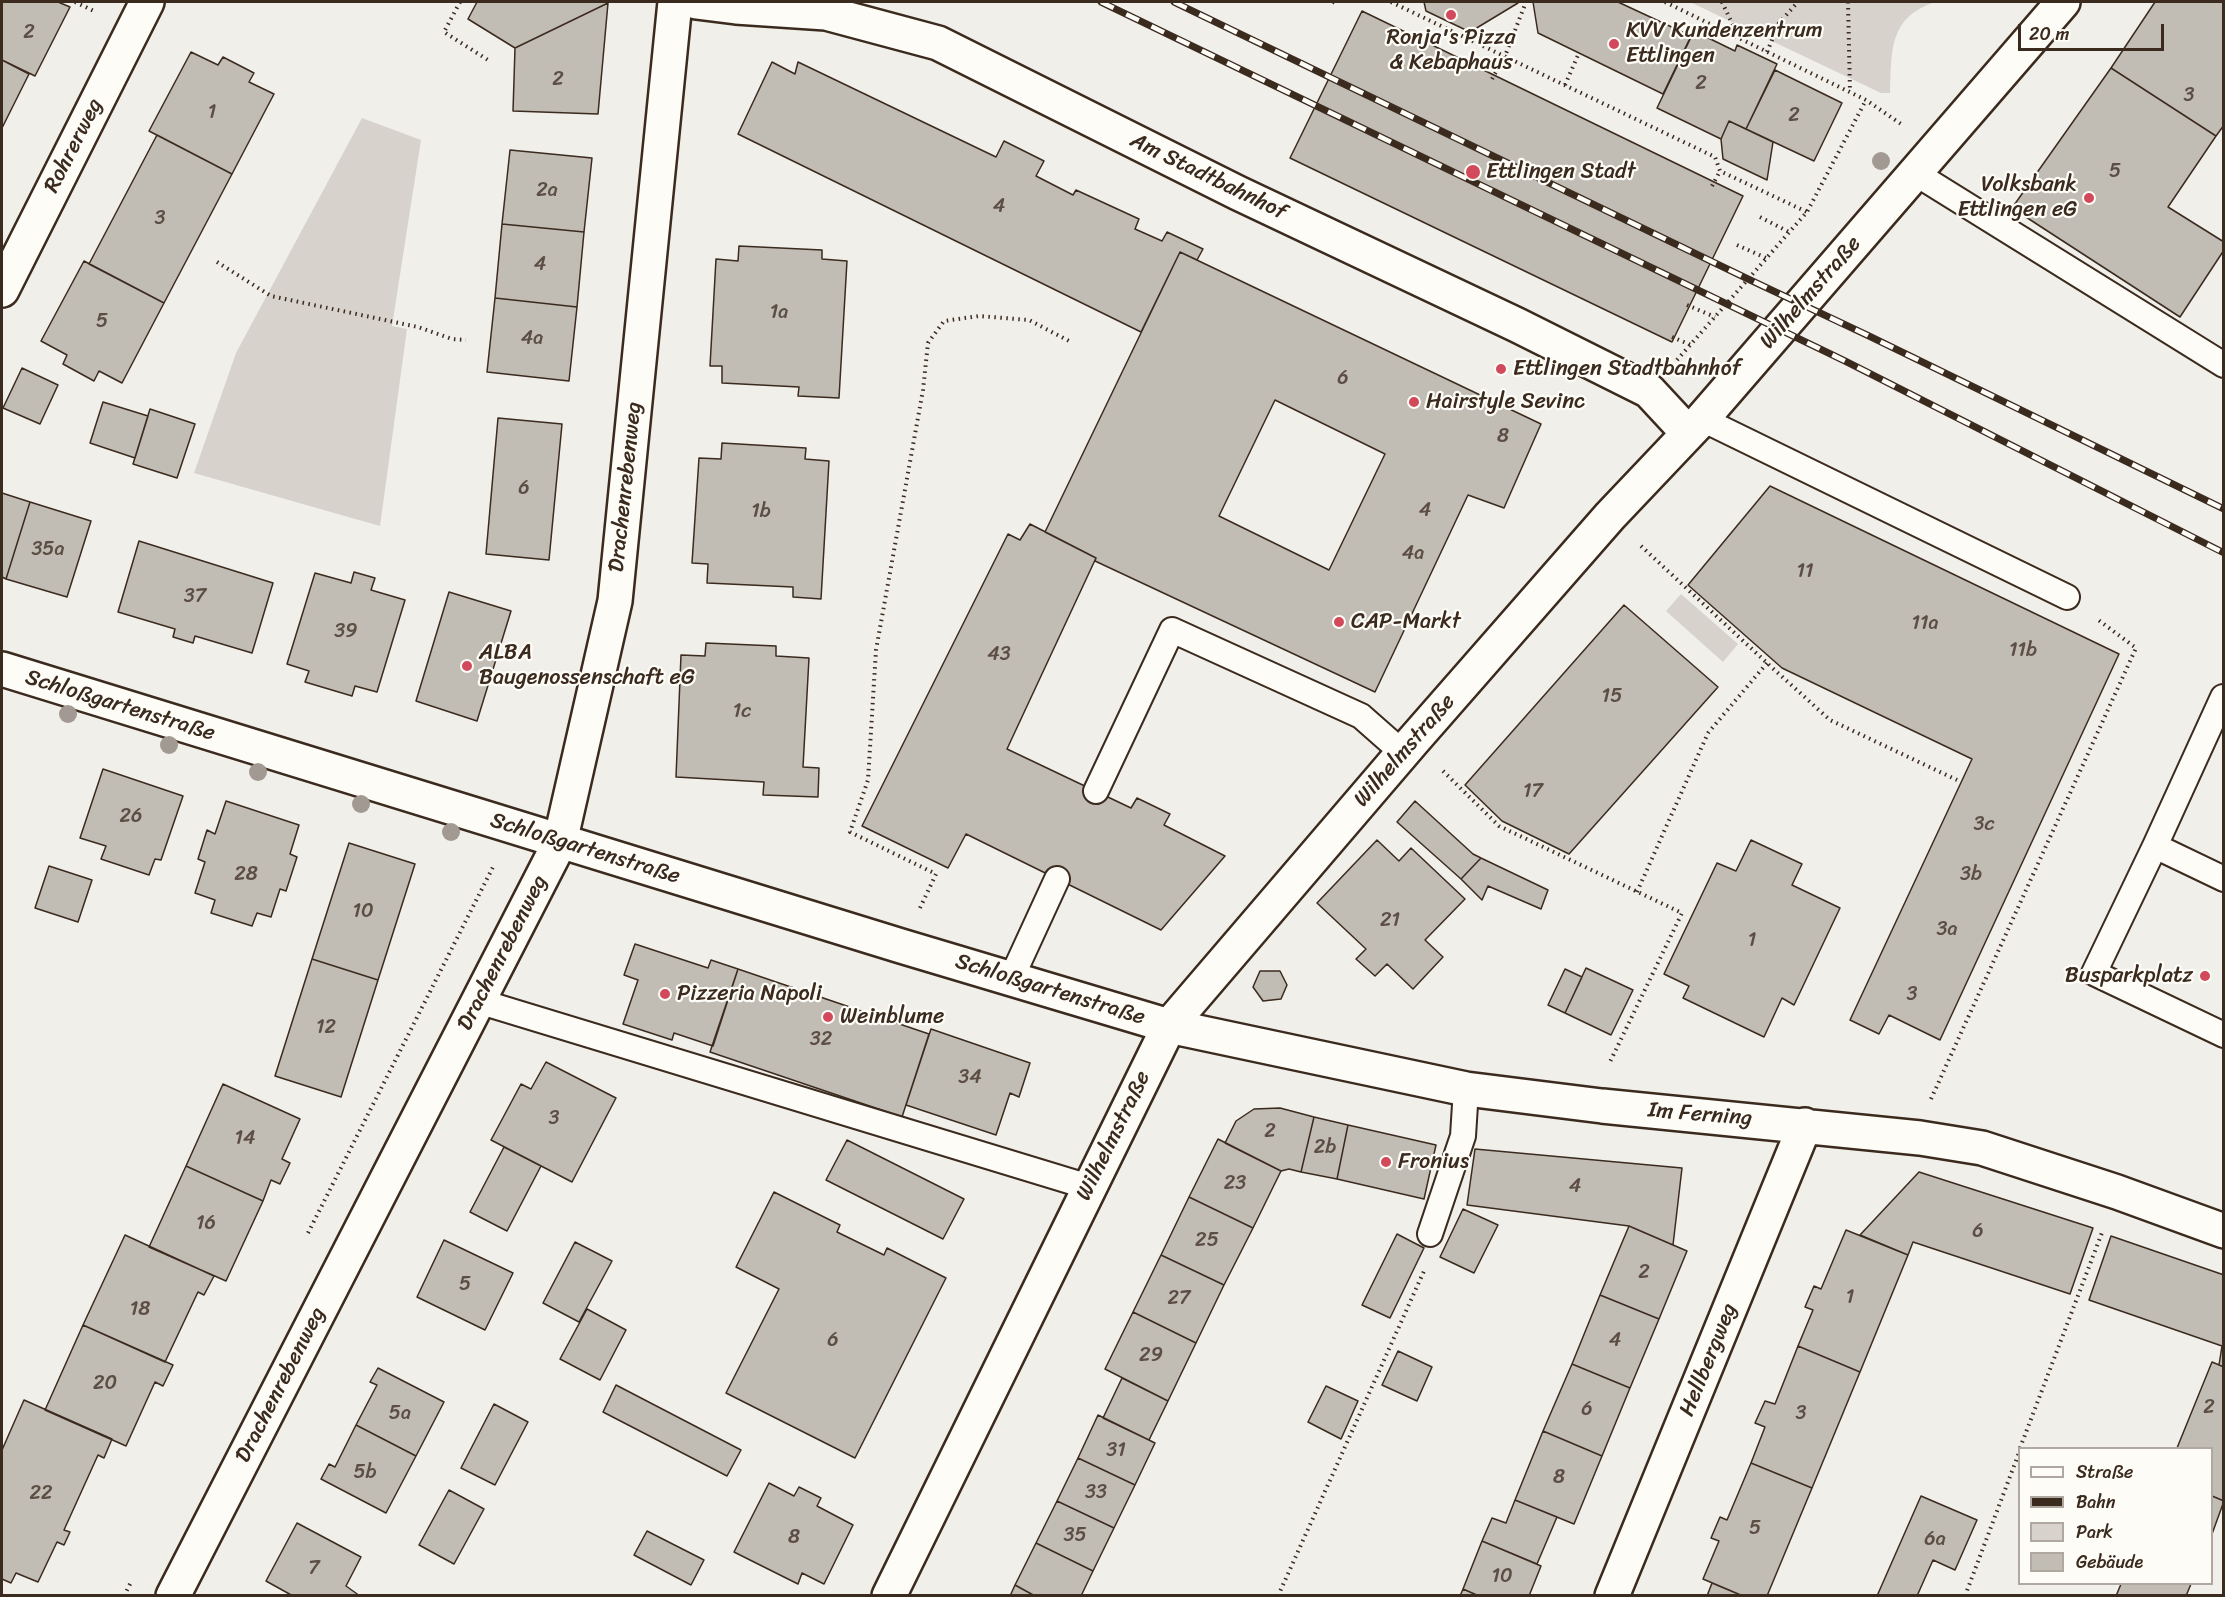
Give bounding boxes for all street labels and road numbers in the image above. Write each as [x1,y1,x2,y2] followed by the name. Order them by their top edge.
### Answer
[39,94,109,198] street label: Rohrerweg
[1126,128,1290,226] street label: Am Stadtbahnhof
[1755,231,1867,355] street label: Wilhelmstraße
[604,401,648,573] street label: Drachenrebenweg
[22,665,218,747] street label: Schloßgartenstraße
[1349,689,1461,813] street label: Wilhelmstraße
[487,808,683,890] street label: Schloßgartenstraße
[452,871,554,1035] street label: Drachenrebenweg
[952,949,1148,1031] street label: Schloßgartenstraße
[1071,1067,1157,1205] street label: Wilhelmstraße
[1647,1097,1753,1133] street label: Im Ferning
[1674,1300,1744,1420] street label: Hellbergweg
[230,1303,332,1467] street label: Drachenrebenweg

